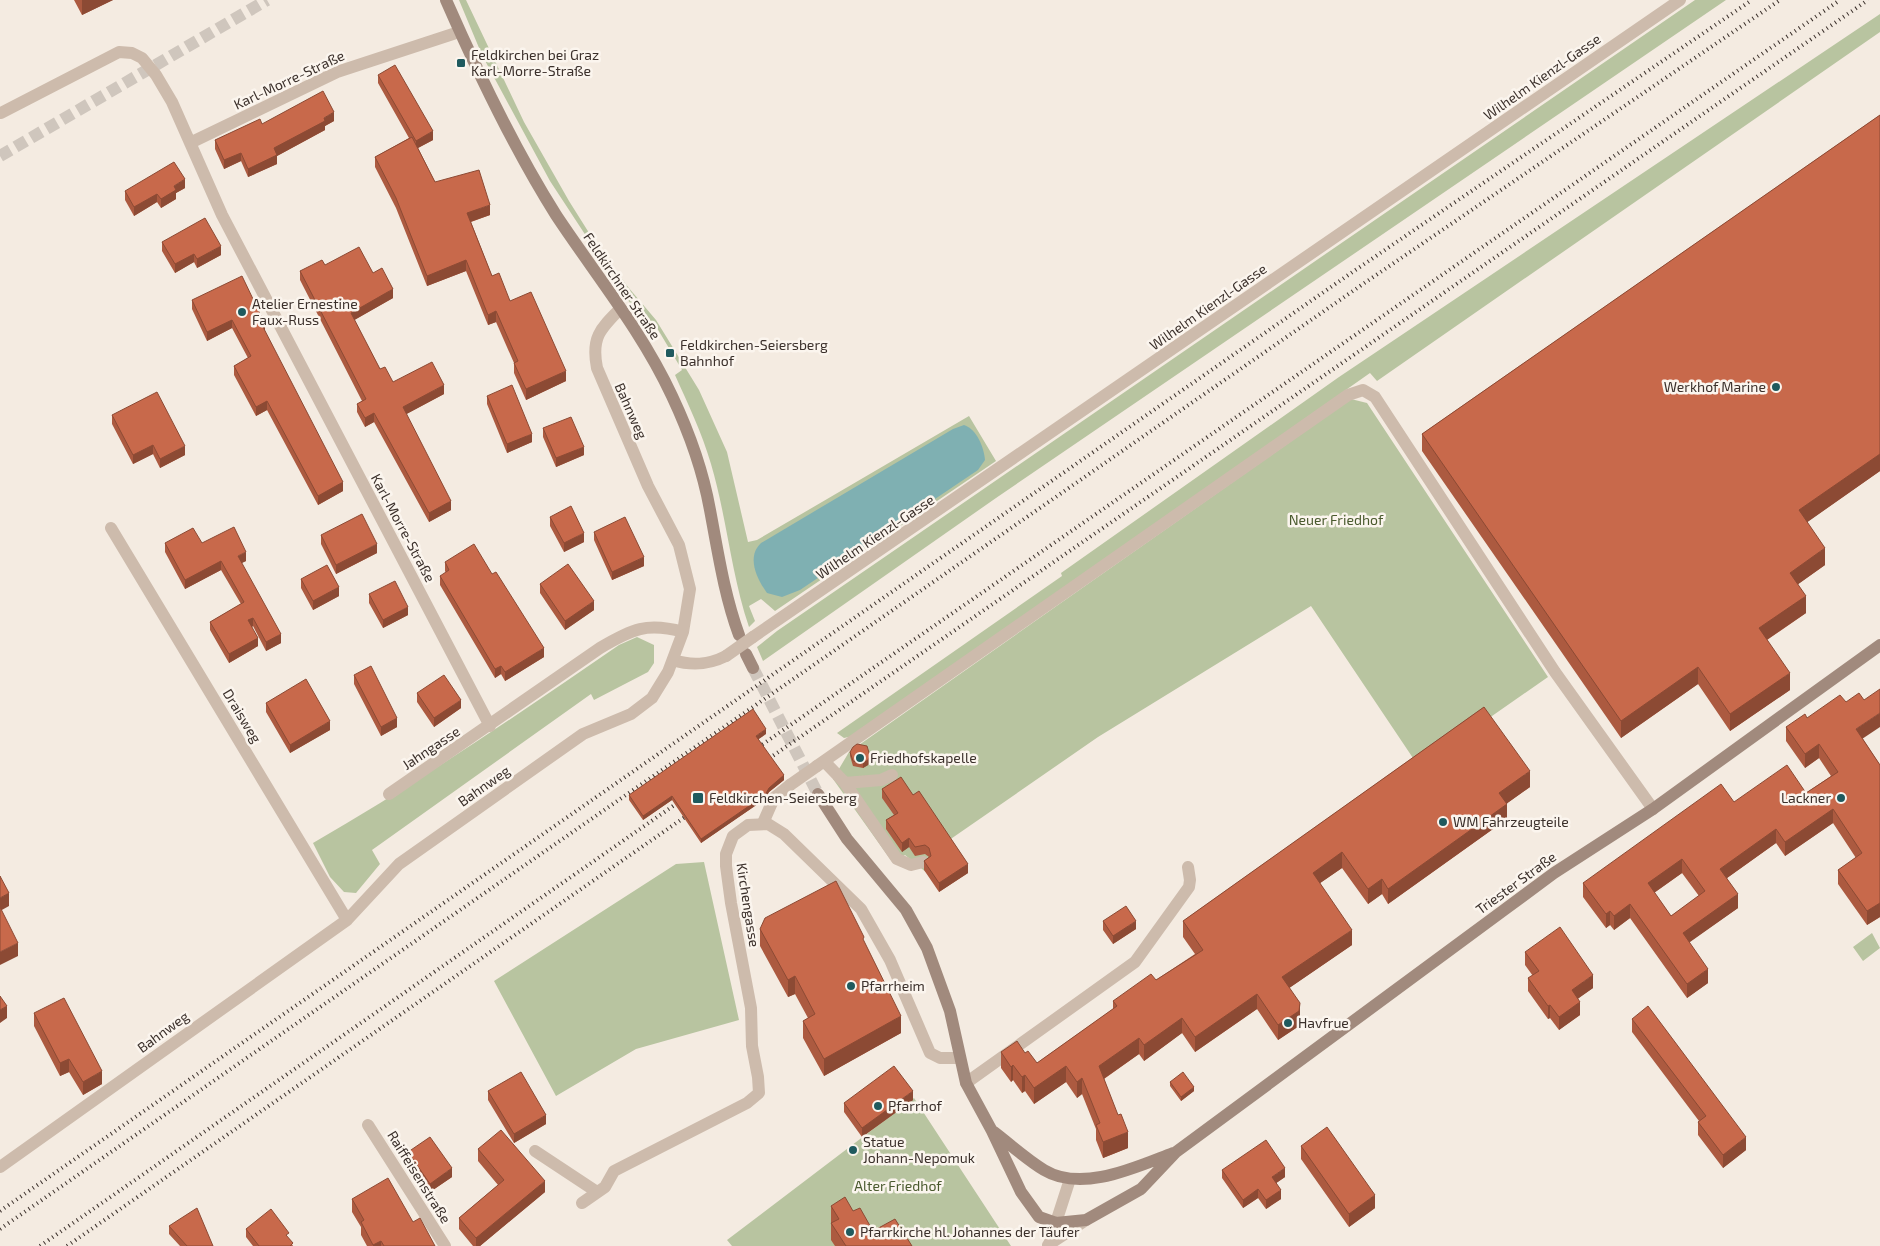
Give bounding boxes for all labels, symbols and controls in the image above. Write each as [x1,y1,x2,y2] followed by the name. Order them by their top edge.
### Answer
[1480,30,1604,123] street label: Wilhelm Kienzl-Gasse
[231,46,347,113] street label: Karl-Morre-Straße
[471,46,599,79] place label: Feldkirchen bei Graz Karl-Morre-Straße
[455,57,467,69] marker: Feldkirchen bei Graz Karl-Morre-Straße
[580,229,665,342] street label: Feldkirchner Straße
[1146,260,1270,353] street label: Wilhelm Kienzl-Gasse
[252,295,358,328] place label: Atelier Ernestine Faux-Russ
[236,306,248,318] marker: Atelier Ernestine Faux-Russ
[680,336,828,369] place label: Feldkirchen-Seiersberg Bahnhof
[664,347,676,359] marker: Feldkirchen-Seiersberg Bahnhof
[1664,378,1766,395] place label: Werkhof Marine
[612,380,651,442] street label: Bahnweg
[1770,381,1782,393] marker: Werkhof Marine
[368,471,439,585] street label: Karl-Morre-Straße
[812,491,937,583] street label: Wilhelm Kienzl-Gasse
[1289,511,1384,528] park label: Neuer Friedhof
[220,686,265,746] street label: Draisweg
[399,722,463,773] street label: Jahngasse
[870,749,977,766] place label: Friedhofskapelle
[854,752,866,764] marker: Friedhofskapelle
[454,761,513,810] street label: Bahnweg
[709,789,857,806] place label: Feldkirchen-Seiersberg
[1781,789,1831,806] place label: Lackner
[691,791,705,805] marker: Feldkirchen-Seiersberg
[1835,792,1847,804] marker: Lackner
[1453,813,1569,830] place label: WM Fahrzeugteile
[1437,816,1449,828] marker: WM Fahrzeugteile
[1472,848,1559,917] street label: Triester Straße
[733,862,764,948] street label: Kirchengasse
[861,977,925,994] place label: Pfarrheim
[845,980,857,992] marker: Pfarrheim
[134,1007,192,1056] street label: Bahnweg
[1298,1014,1349,1031] place label: Havfrue
[1282,1017,1294,1029] marker: Havfrue
[888,1097,943,1114] place label: Pfarrhof
[872,1100,884,1112] marker: Pfarrhof
[384,1127,455,1226] street label: Raiffeisenstraße
[863,1133,975,1166] place label: Statue Johann-Nepomuk
[847,1144,859,1156] marker: Statue Johann-Nepomuk
[854,1177,942,1194] park label: Alter Friedhof
[860,1223,1080,1240] place label: Pfarrkirche hl. Johannes der Täufer
[844,1226,856,1238] marker: Pfarrkirche hl. Johannes der Täufer

